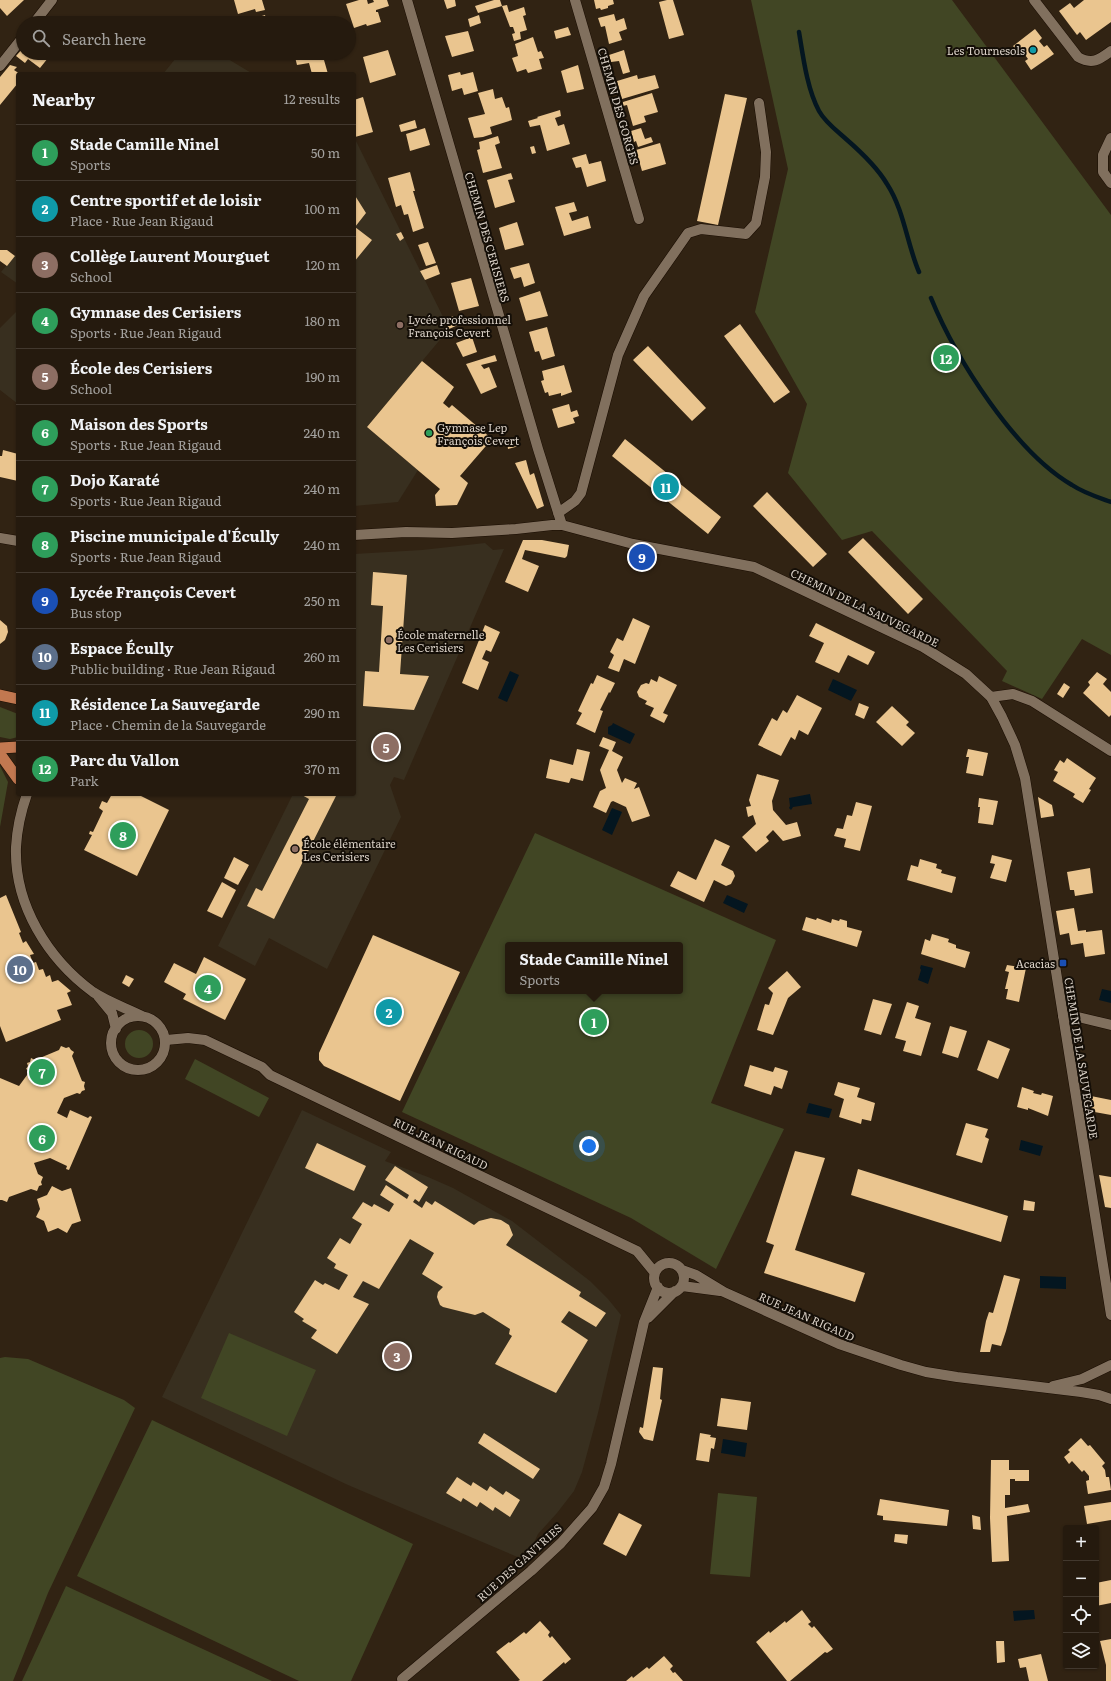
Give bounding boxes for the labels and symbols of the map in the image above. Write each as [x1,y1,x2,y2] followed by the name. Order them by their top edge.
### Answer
[947,42,1025,58] place label: Les Tournesols
[1028,45,1038,55] marker: Les Tournesols
[595,46,643,166] street label: CHEMIN DES GORGES
[462,170,514,304] street label: CHEMIN DES CERISIERS
[408,311,511,340] place label: Lycée professionnel François Cevert
[395,320,405,330] marker: Lycée professionnel François Cevert
[933,343,959,373] pin: 12
[437,419,520,448] place label: Gymnase Lep François Cevert
[424,428,434,438] marker: Gymnase Lep François Cevert
[653,472,679,502] pin: 11
[629,542,655,572] pin: 9
[788,564,942,650] street label: CHEMIN DE LA SAUVEGARDE
[397,626,485,655] place label: École maternelle Les Cerisiers
[384,635,394,645] marker: École maternelle Les Cerisiers
[373,732,399,762] pin: 5
[110,820,136,850] pin: 8
[303,835,396,864] place label: École élémentaire Les Cerisiers
[290,844,300,854] marker: École élémentaire Les Cerisiers
[7,954,33,984] pin: 10
[1016,955,1055,971] place label: Acacias
[1058,958,1068,968] marker: Acacias
[195,973,221,1003] pin: 4
[1061,976,1103,1140] street label: CHEMIN DE LA SAUVEGARDE
[376,997,402,1027] pin: 2
[581,1007,607,1037] pin: 1
[29,1057,55,1087] pin: 7
[391,1113,491,1173] street label: RUE JEAN RIGAUD
[29,1123,55,1153] pin: 6
[579,1136,599,1156] your location
[756,1288,858,1344] street label: RUE JEAN RIGAUD
[384,1341,410,1371] pin: 3
[473,1519,565,1605] street label: RUE DES GANTRIES

